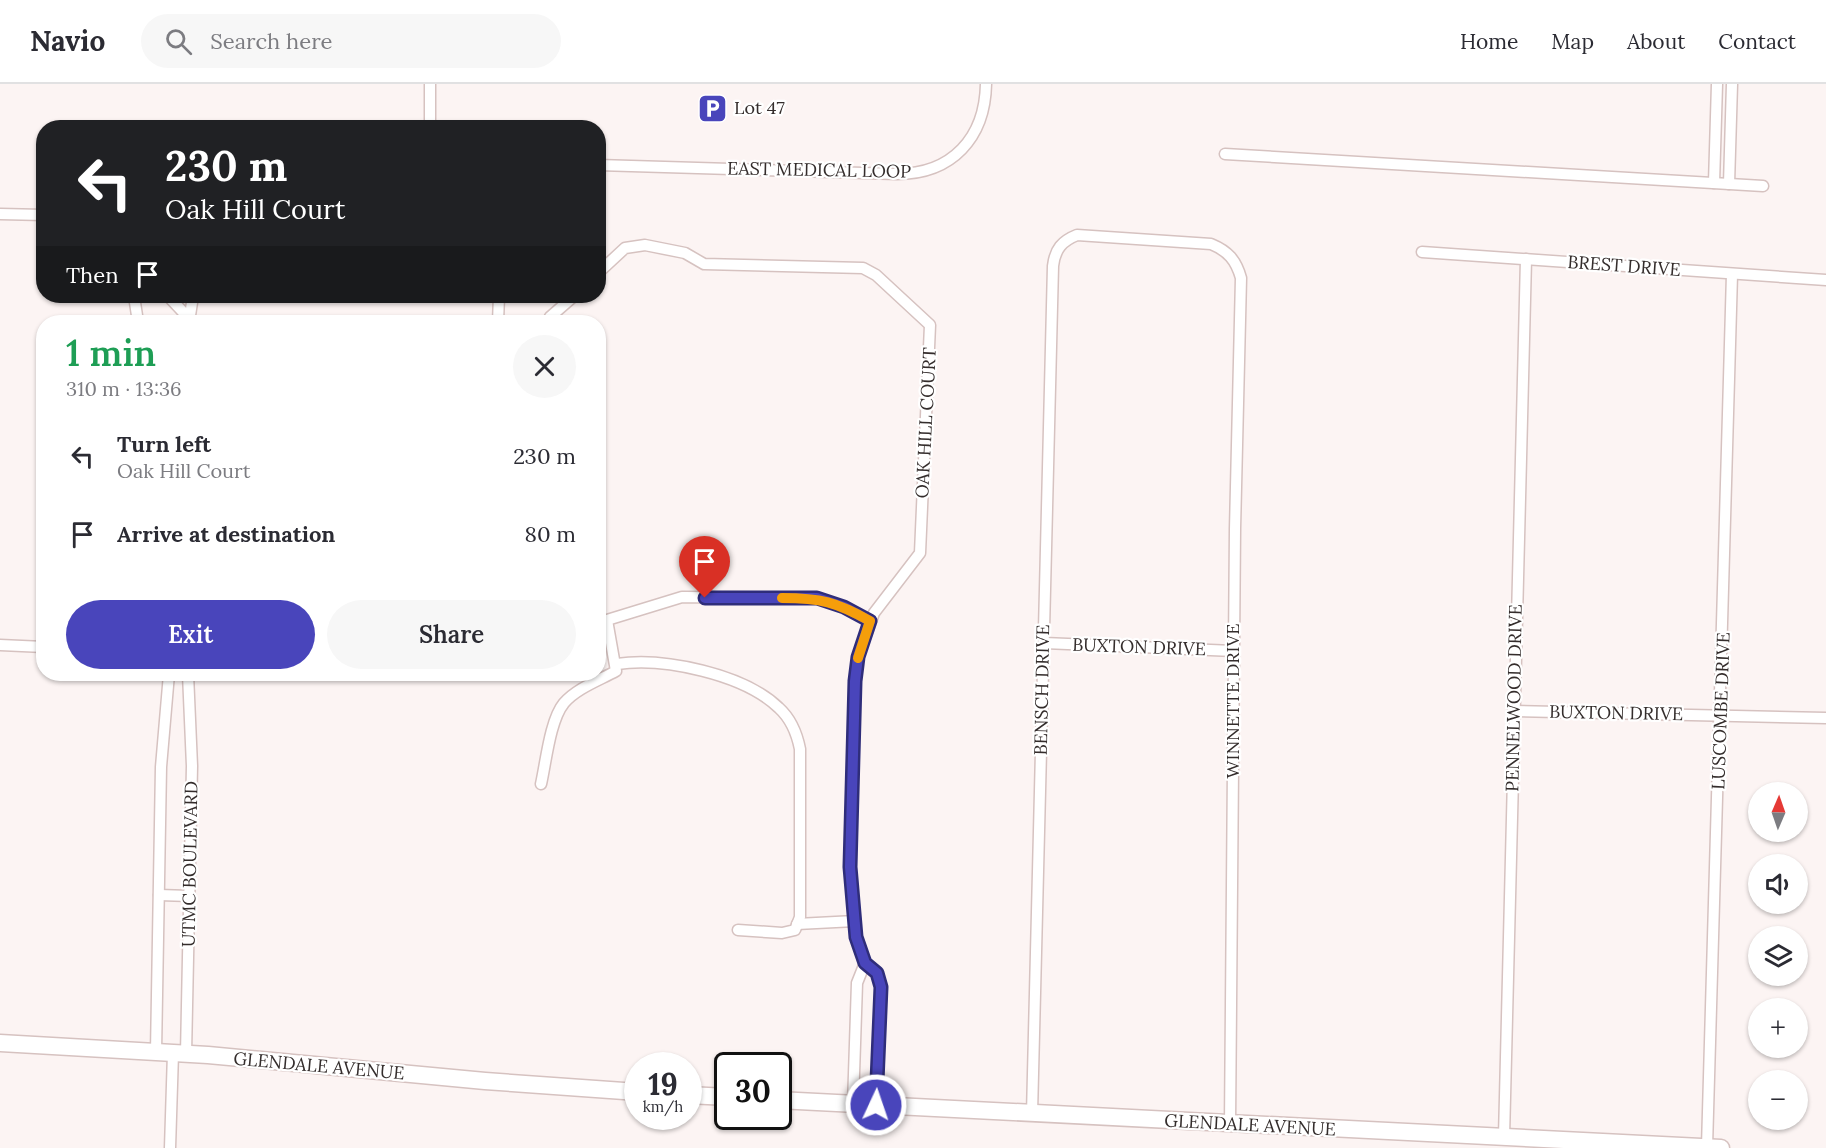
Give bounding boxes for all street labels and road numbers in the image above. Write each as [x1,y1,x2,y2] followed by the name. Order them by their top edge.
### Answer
[727,156,911,183] street label: EAST MEDICAL LOOP
[1567,250,1681,281] street label: BREST DRIVE
[910,346,941,499] street label: OAK HILL COURT
[1500,604,1527,792] street label: PENNELWOOD DRIVE
[1221,623,1244,779] street label: WINNETTE DRIVE
[1029,624,1054,756] street label: BENSCH DRIVE
[1706,632,1735,790] street label: LUSCOMBE DRIVE
[1072,633,1206,660] street label: BUXTON DRIVE
[1549,700,1683,725] street label: BUXTON DRIVE
[177,781,202,947] street label: UTMC BOULEVARD
[233,1047,406,1084] street label: GLENDALE AVENUE
[1164,1109,1336,1140] street label: GLENDALE AVENUE

